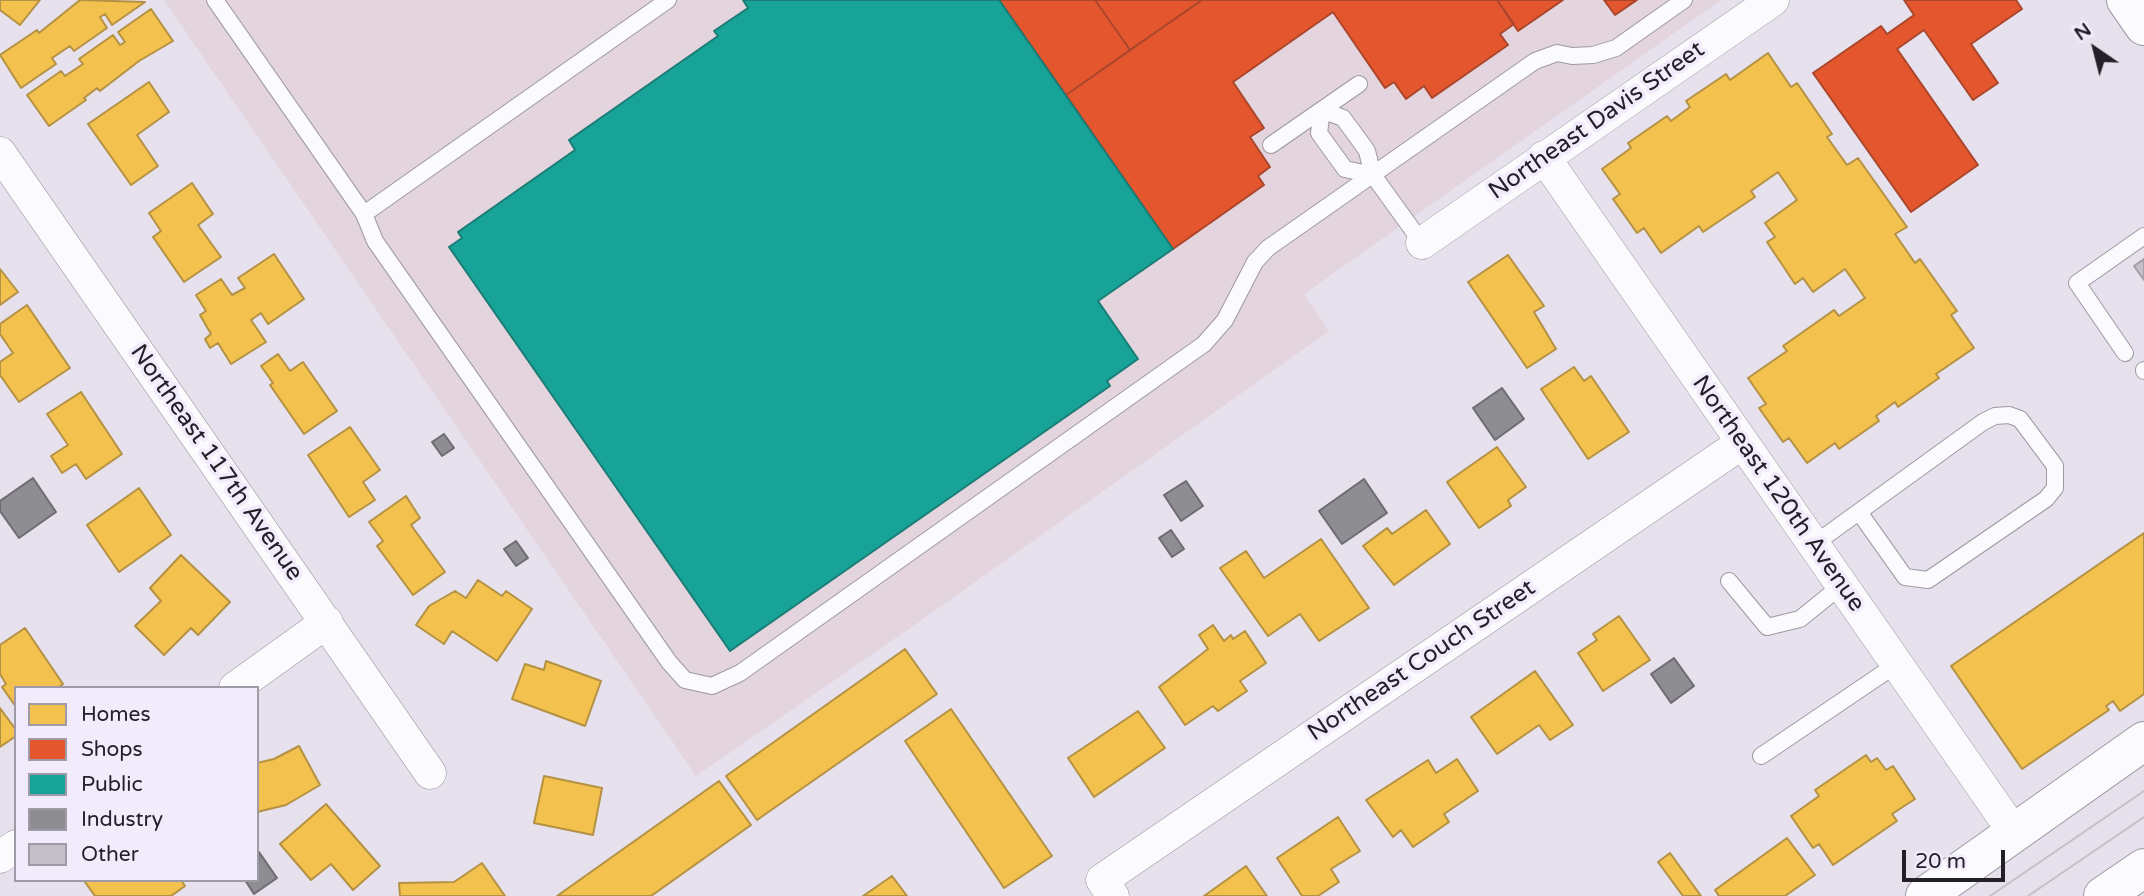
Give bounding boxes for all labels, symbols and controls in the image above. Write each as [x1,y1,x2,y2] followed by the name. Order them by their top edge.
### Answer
[2060,14,2130,84] north arrow
[2070,18,2096,45] text: N
[1484,36,1710,206] street label: Northeast Davis Street
[123,339,309,587] street label: Northeast 117th Avenue
[1685,370,1871,618] street label: Northeast 120th Avenue
[1303,574,1541,748] street label: Northeast Couch Street
[14,686,259,882] legend
[81,702,151,727] text: Homes
[81,737,143,762] text: Shops
[81,772,143,797] text: Public
[81,807,163,832] text: Industry
[1906,836,2009,880] scale bar
[81,842,139,867] text: Other
[1915,849,1966,874] text: 20 m

